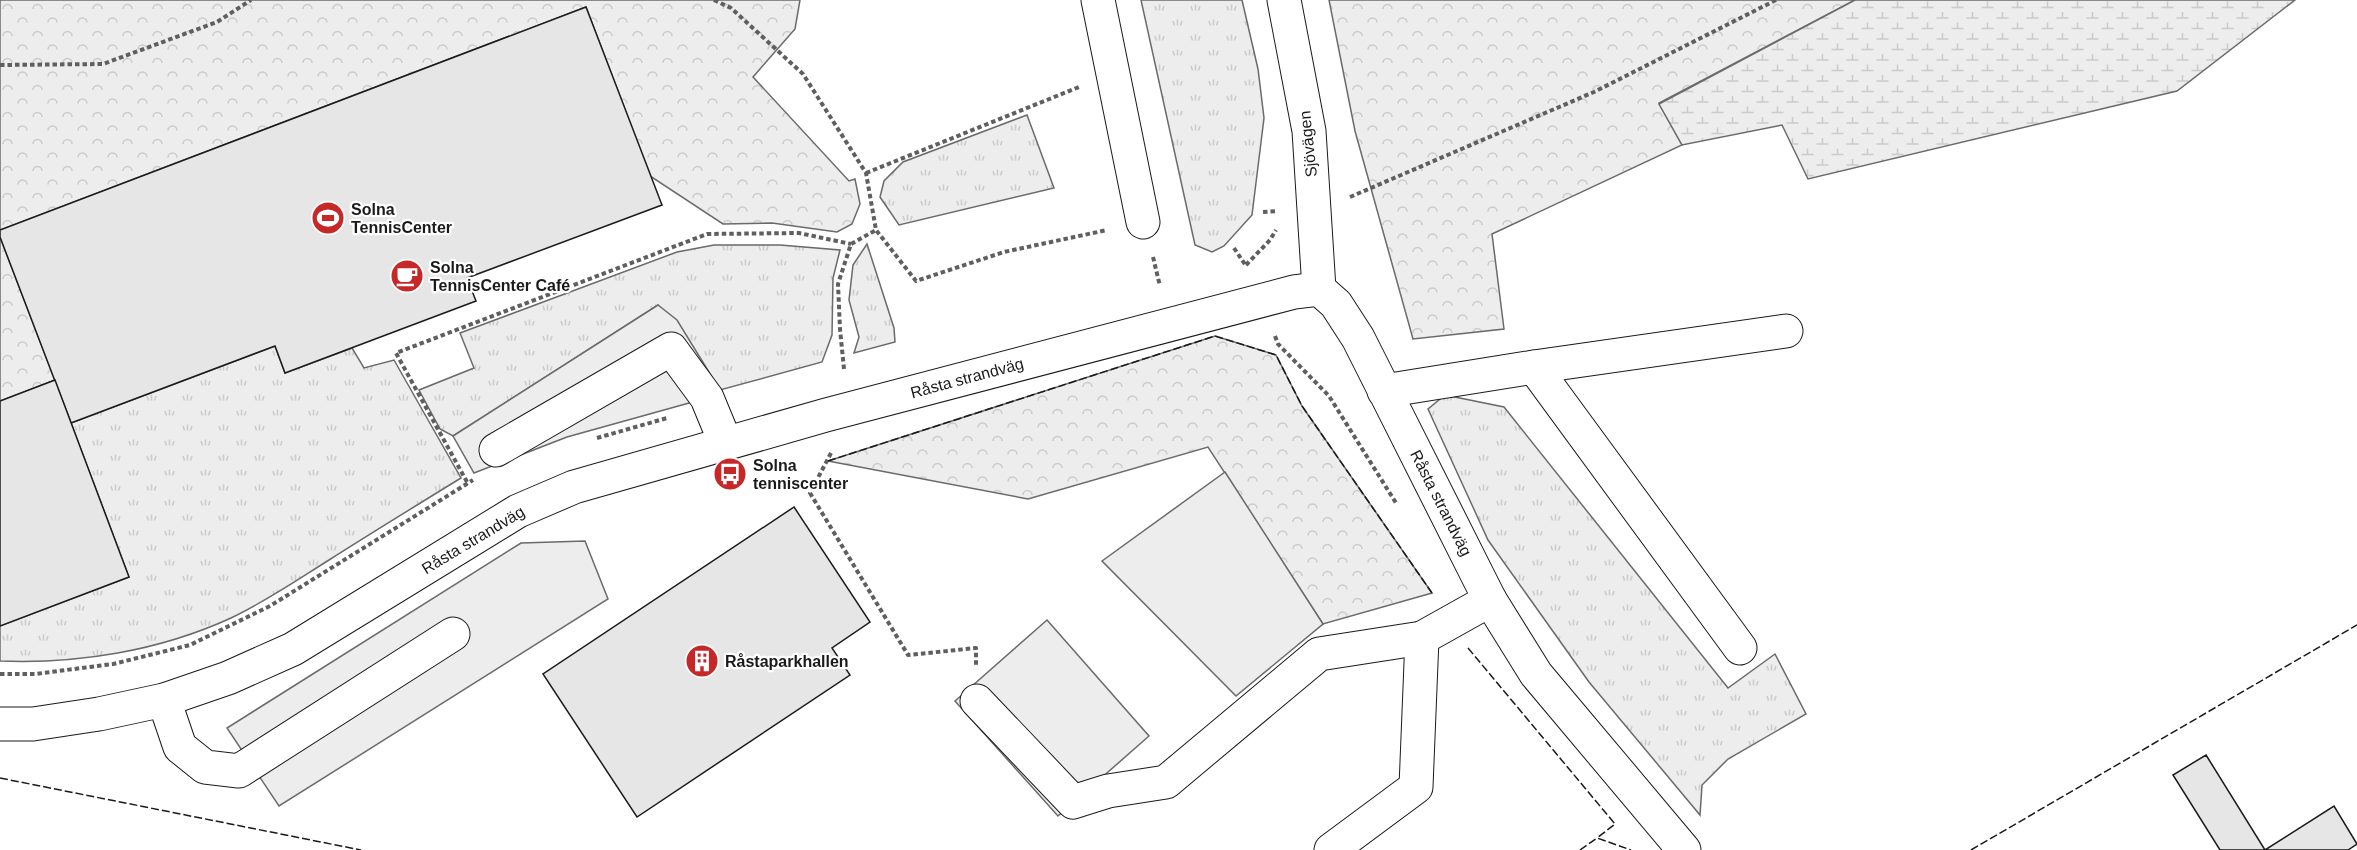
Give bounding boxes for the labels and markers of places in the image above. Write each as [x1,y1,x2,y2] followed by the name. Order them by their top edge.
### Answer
[310,200,346,236] sports icon: Solna TennisCenter
[351,201,452,236] place label: Solna TennisCenter
[389,258,425,294] cafe icon: Solna TennisCenter Café
[430,259,570,294] place label: Solna TennisCenter Café
[712,456,748,492] bus stop icon: Solna tenniscenter
[753,457,848,492] place label: Solna tenniscenter
[684,643,720,679] building icon: Råstaparkhallen
[725,653,849,670] place label: Råstaparkhallen

